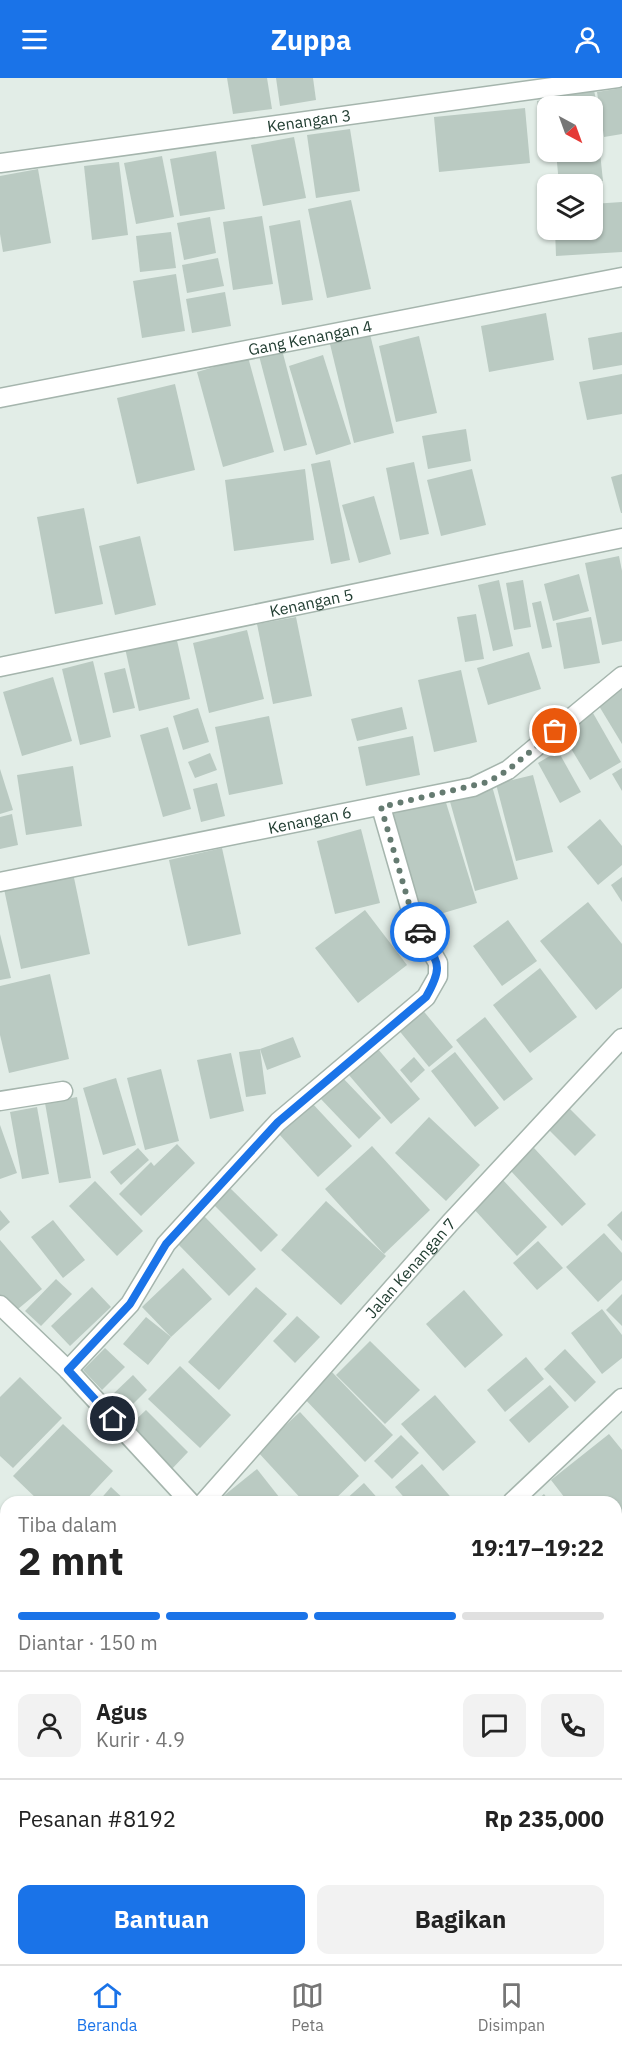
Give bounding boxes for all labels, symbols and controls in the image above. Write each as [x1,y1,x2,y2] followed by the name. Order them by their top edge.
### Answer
[271,22,351,57] text: Zuppa
[18,23,51,56] icon: menu
[571,23,604,56] icon: person
[537,96,603,162] north arrow
[537,96,603,240] map controls
[266,105,352,136] street label: Kenangan 3
[537,174,603,240] button: layers
[247,316,374,359] street label: Gang Kenangan 4
[268,584,355,621] street label: Kenangan 5
[529,705,580,756] pin
[538,714,571,747] icon: bag
[266,802,353,838] street label: Kenangan 6
[390,902,450,962] courier
[404,916,437,949] icon: car
[361,1214,460,1322] street label: Jalan Kenangan 7
[87,1393,138,1444] pin
[96,1402,129,1435] icon: home
[18,1511,117,1538] text: Tiba dalam
[471,1533,604,1562] text: 19:17–19:22
[18,1535,124,1586] text: 2 mnt
[18,1629,158,1656] text: Diantar · 150 m
[18,1694,81,1757] button: person
[463,1694,526,1757] button: chat
[541,1694,604,1757] button: phone
[96,1697,147,1726] text: Agus
[96,1726,185,1753] text: Kurir · 4.9
[18,1804,176,1833] text: Pesanan #8192
[485,1804,604,1833] text: Rp 235,000
[18,1885,305,1954] button: Bantuan
[317,1885,604,1954] button: Bagikan
[77,1979,137,2035] tab: Beranda
[291,1979,324,2035] tab: Peta
[478,1979,545,2035] tab: Disimpan

